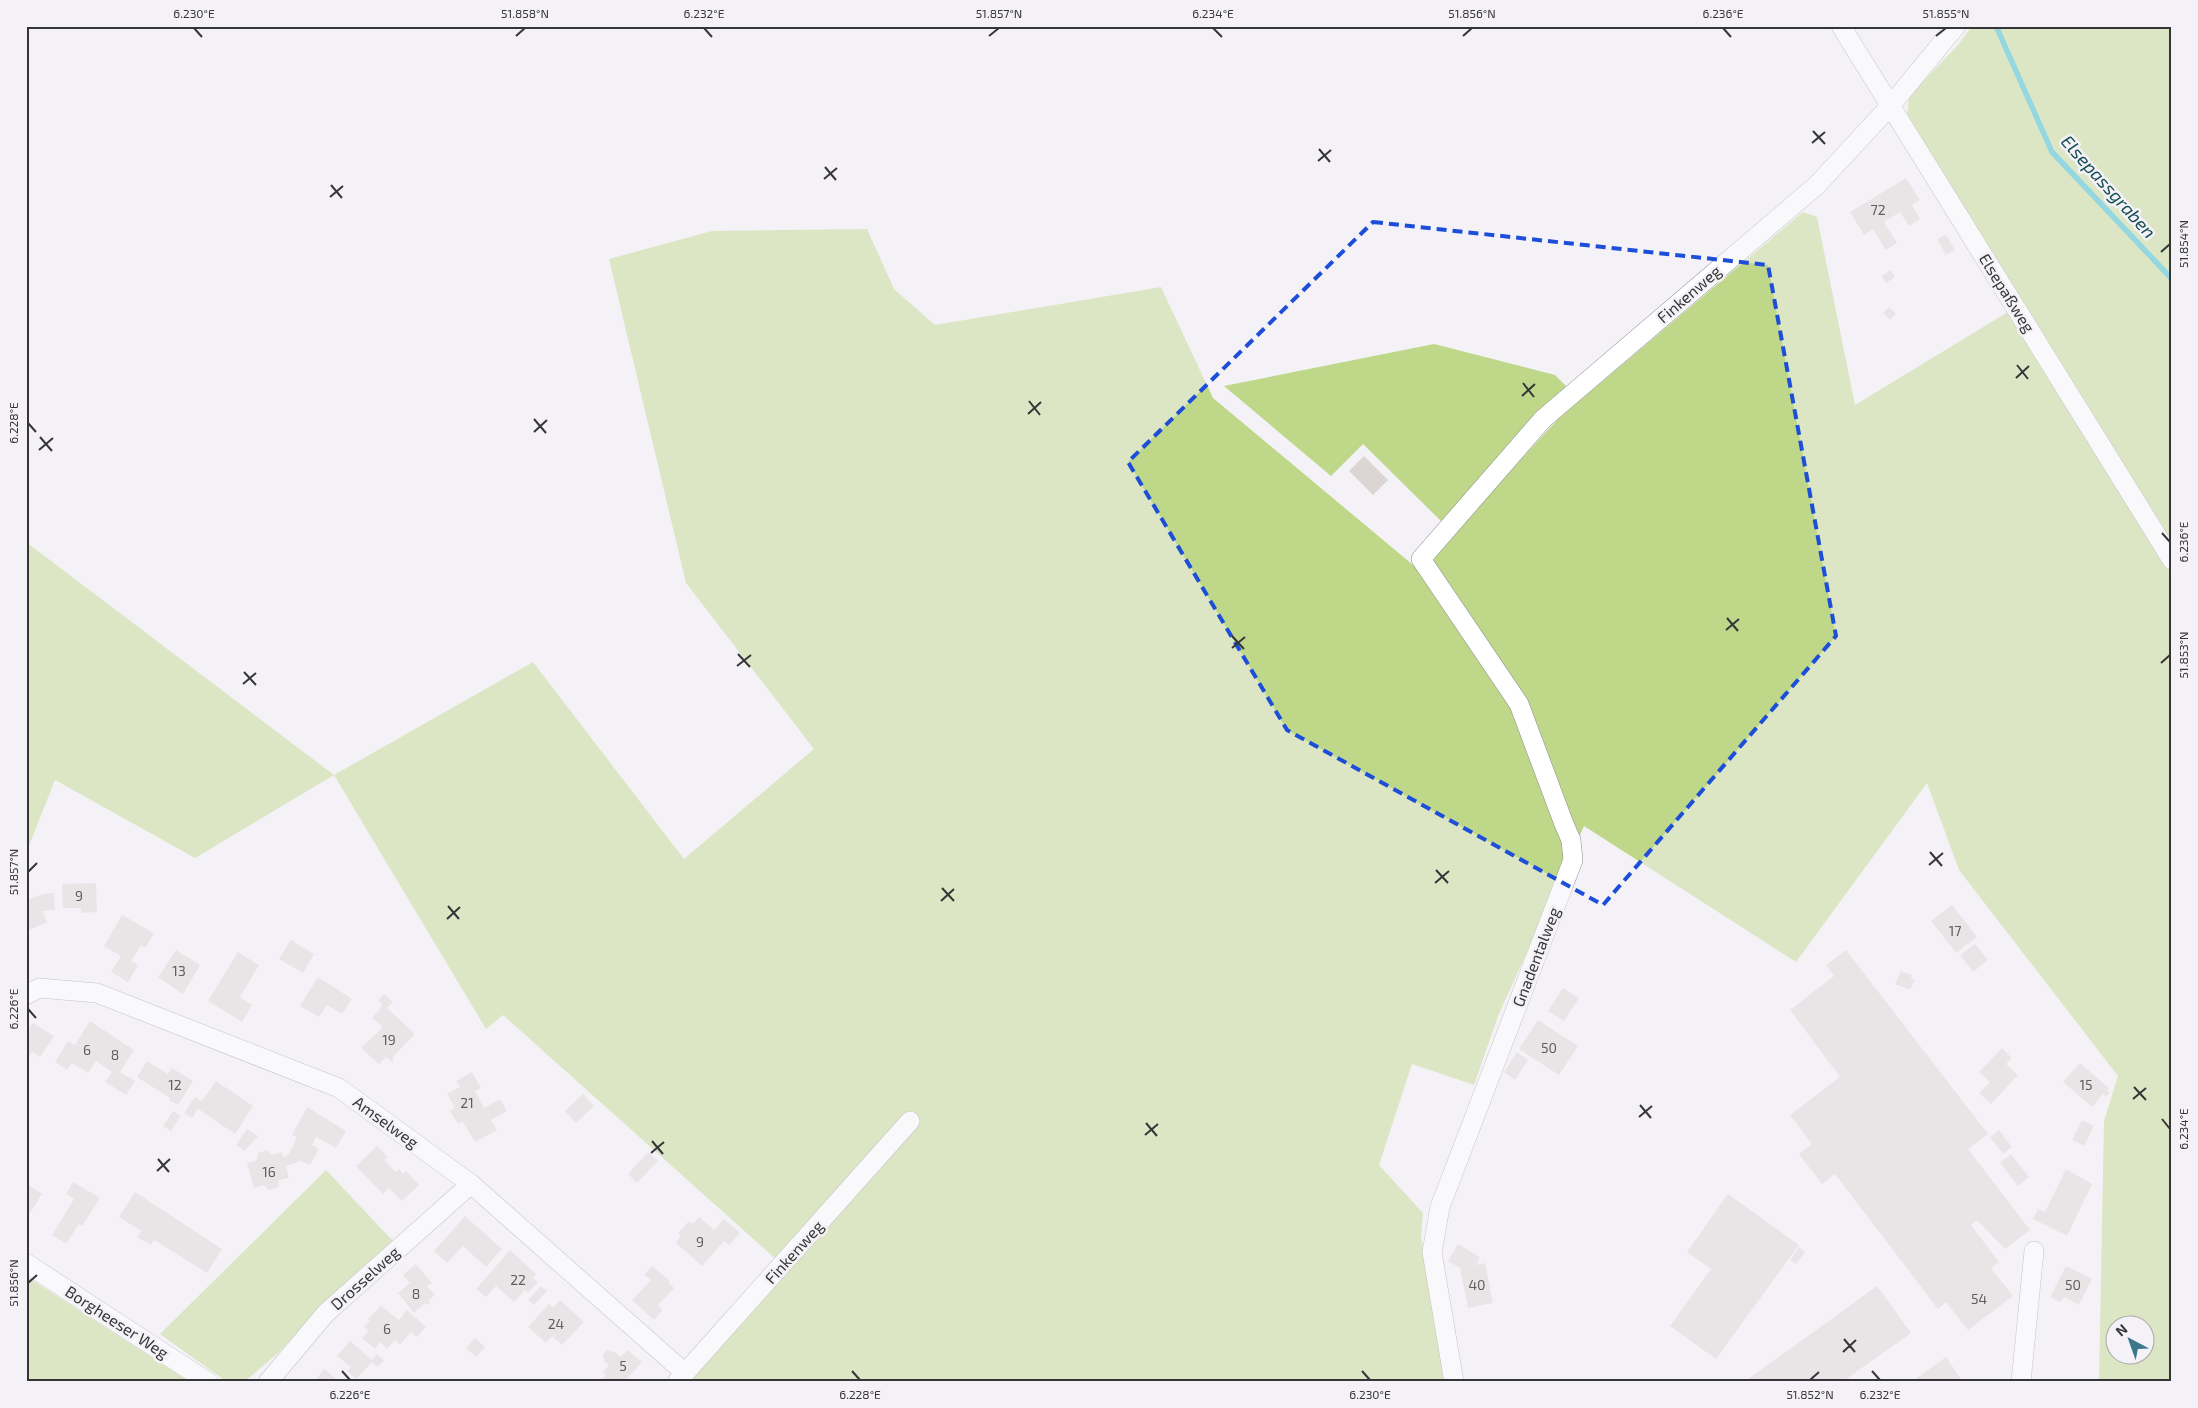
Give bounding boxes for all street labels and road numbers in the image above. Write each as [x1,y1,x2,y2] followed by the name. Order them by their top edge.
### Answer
[1976,250,2039,336] street label: Elsepaßweg
[1653,261,1725,326] street label: Finkenweg
[1508,904,1563,1009] street label: Gnadentalweg
[350,1092,423,1152] street label: Amselweg
[760,1216,827,1287] street label: Finkenweg
[326,1242,403,1313] street label: Drosselweg
[62,1281,173,1362] street label: Borgheeser Weg

